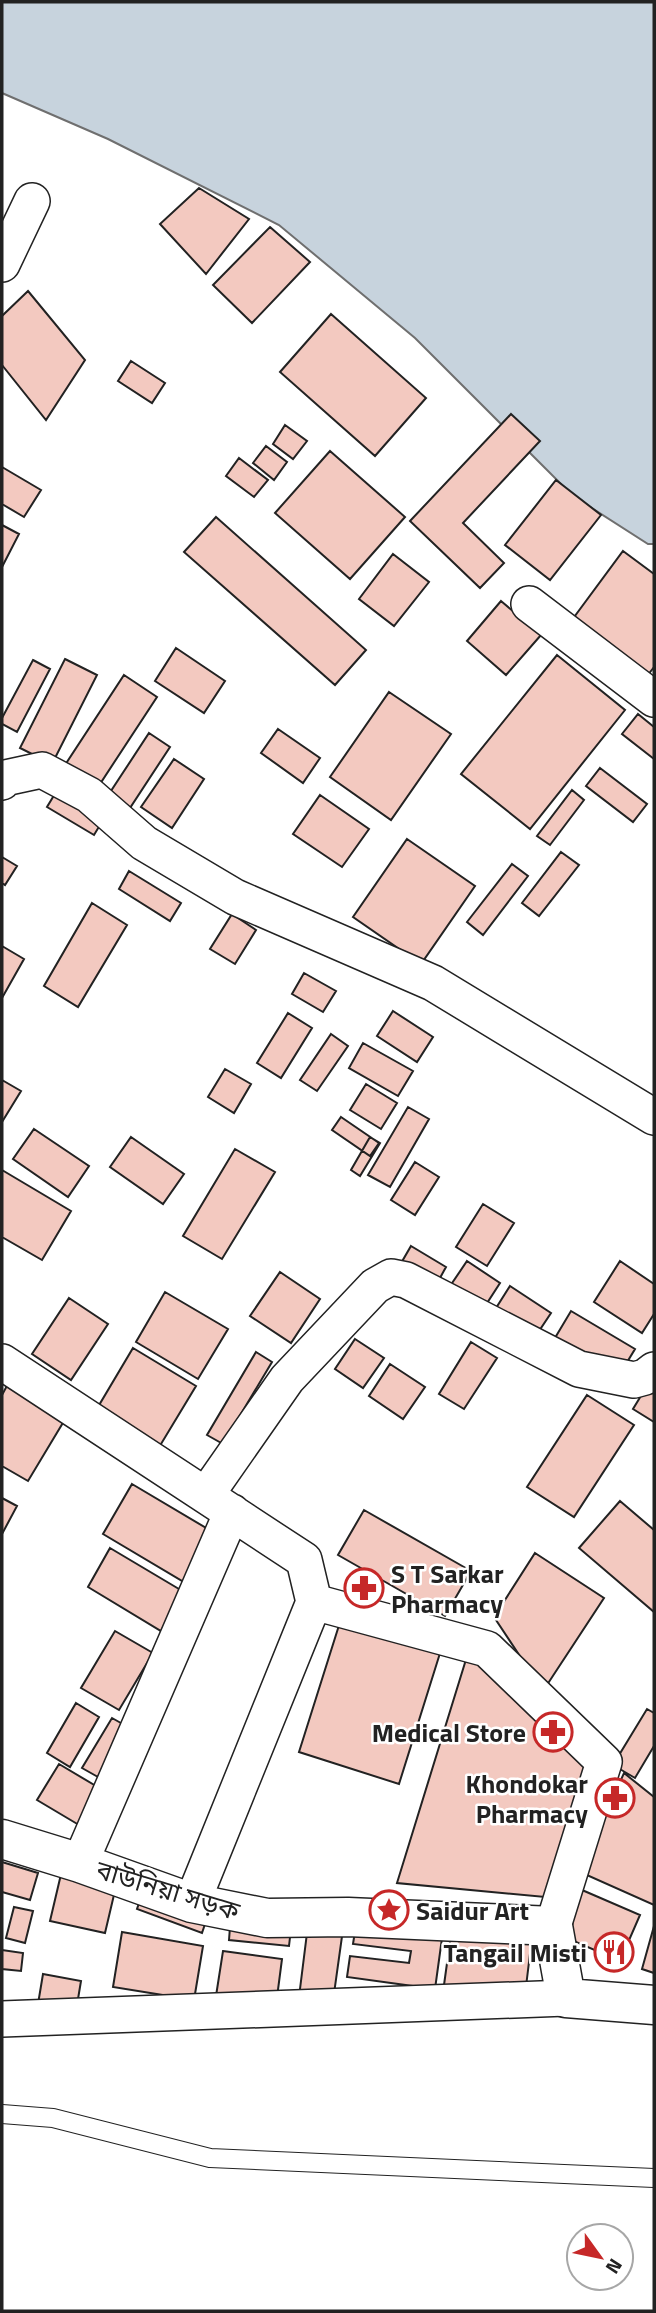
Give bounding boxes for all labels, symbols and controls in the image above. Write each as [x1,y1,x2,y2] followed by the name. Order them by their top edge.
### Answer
[391,1554,504,1623] place label: S T Sarkar Pharmacy
[343,1567,385,1609] pharmacy icon: S T Sarkar Pharmacy
[532,1711,574,1753] pharmacy icon: Medical Store
[372,1713,526,1752] place label: Medical Store
[466,1764,588,1833] place label: Khondokar Pharmacy
[594,1777,636,1819] pharmacy icon: Khondokar Pharmacy
[91,1849,245,1931] street label: বাউনিয়া সড়ক
[368,1889,410,1931] place icon: Saidur Art
[416,1891,529,1930] place label: Saidur Art
[593,1931,635,1973] restaurant icon: Tangail Misti
[443,1933,587,1972] place label: Tangail Misti
[565,2222,635,2292] north arrow
[599,2253,630,2280] text: N

